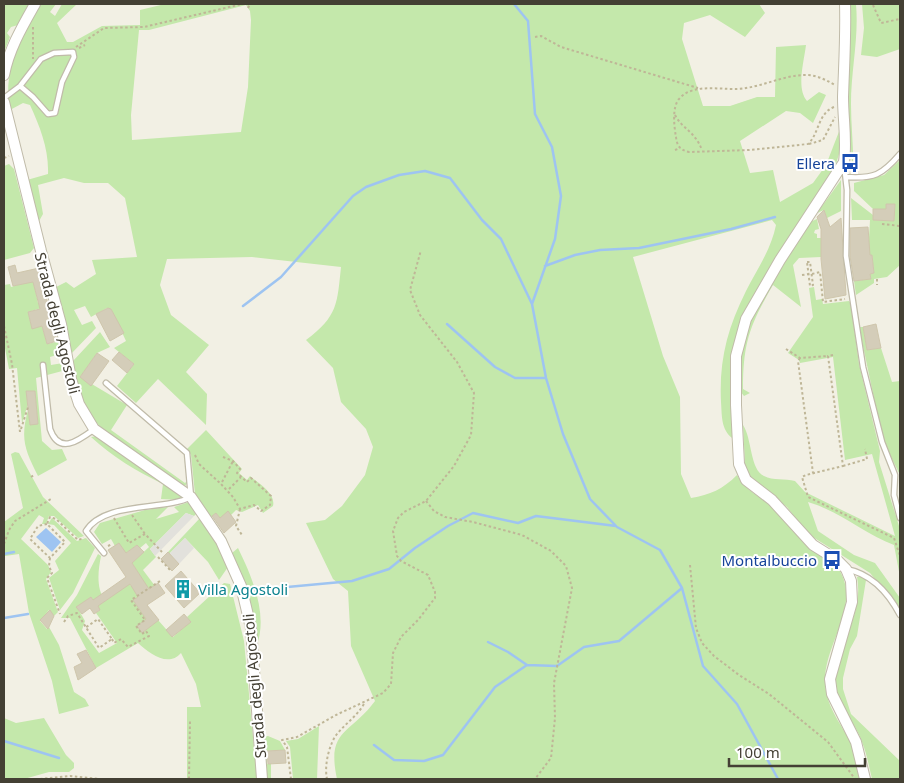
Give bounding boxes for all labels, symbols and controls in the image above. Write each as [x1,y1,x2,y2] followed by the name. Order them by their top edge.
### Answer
[839,152,861,174] bus stop icon: Ellera
[796,153,835,173] place label: Ellera
[31,250,85,396] street label: Strada degli Agostoli
[821,549,843,571] bus stop icon: Montalbuccio
[722,550,817,570] place label: Montalbuccio
[172,578,194,600] building icon: Villa Agostoli
[198,579,288,599] place label: Villa Agostoli
[238,613,270,759] street label: Strada degli Agostoli
[729,736,865,768] scale bar
[736,742,780,762] text: 100 m

